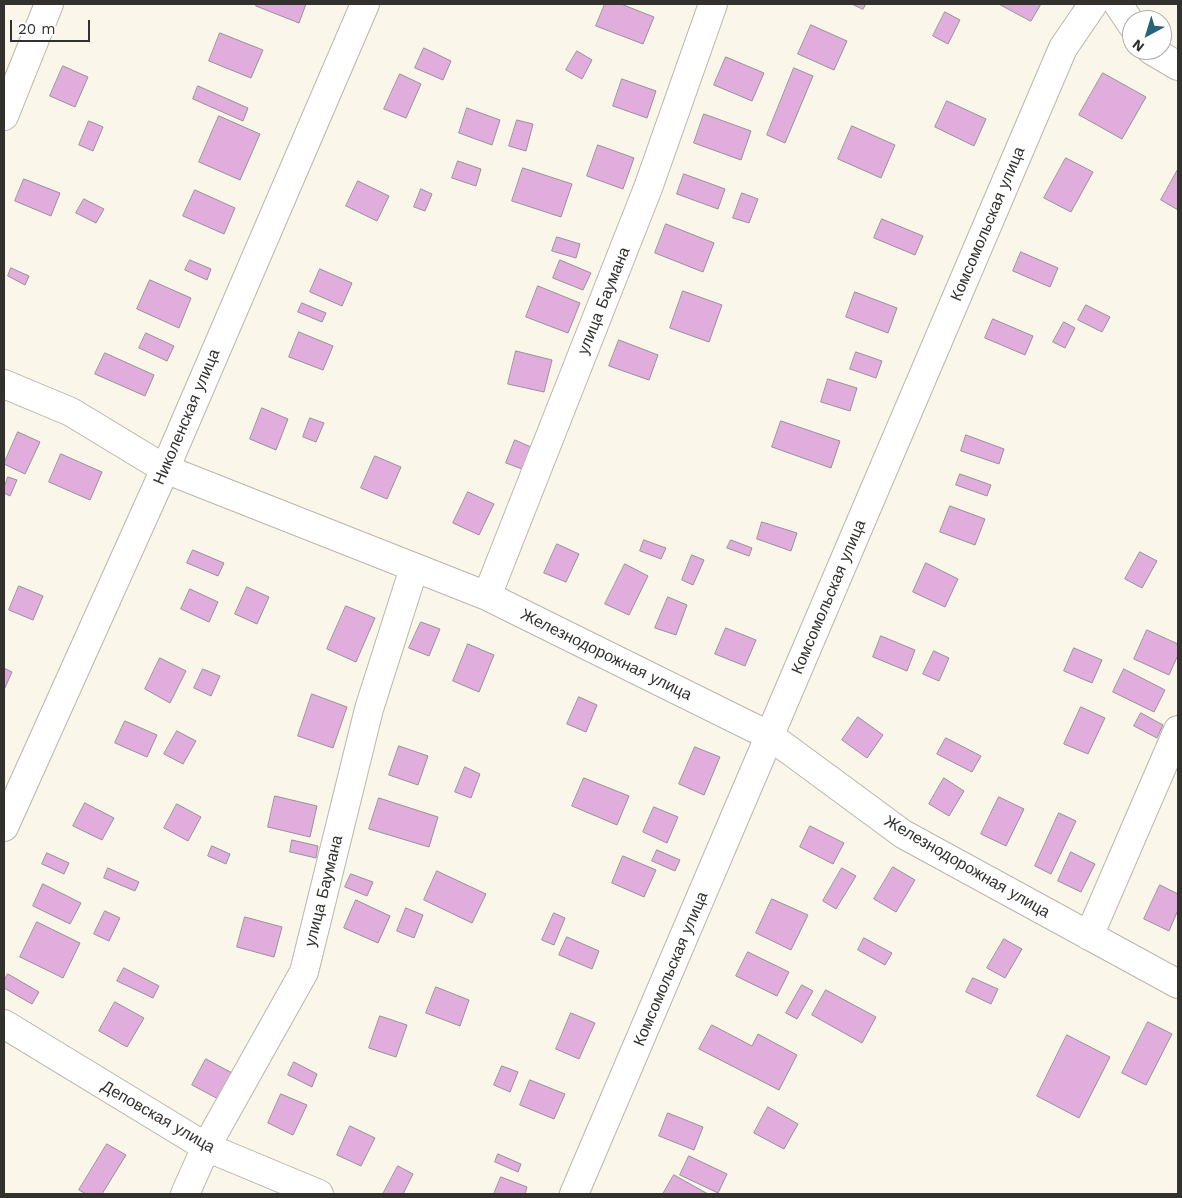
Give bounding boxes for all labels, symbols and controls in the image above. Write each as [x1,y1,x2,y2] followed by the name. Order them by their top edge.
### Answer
[12,10,92,42] scale bar
[1122,10,1172,60] north arrow
[18,20,56,38] text: 20 m
[1129,36,1147,55] text: N
[947,144,1029,304] street label: Комсомольская улица
[574,245,634,357] street label: улица Баумана
[150,346,224,488] street label: Николенская улица
[788,517,870,677] street label: Комсомольская улица
[517,605,695,705] street label: Железнодорожная улица
[881,812,1053,922] street label: Железнодорожная улица
[301,833,347,949] street label: улица Баумана
[630,889,712,1049] street label: Комсомольская улица
[98,1077,218,1157] street label: Деповская улица

